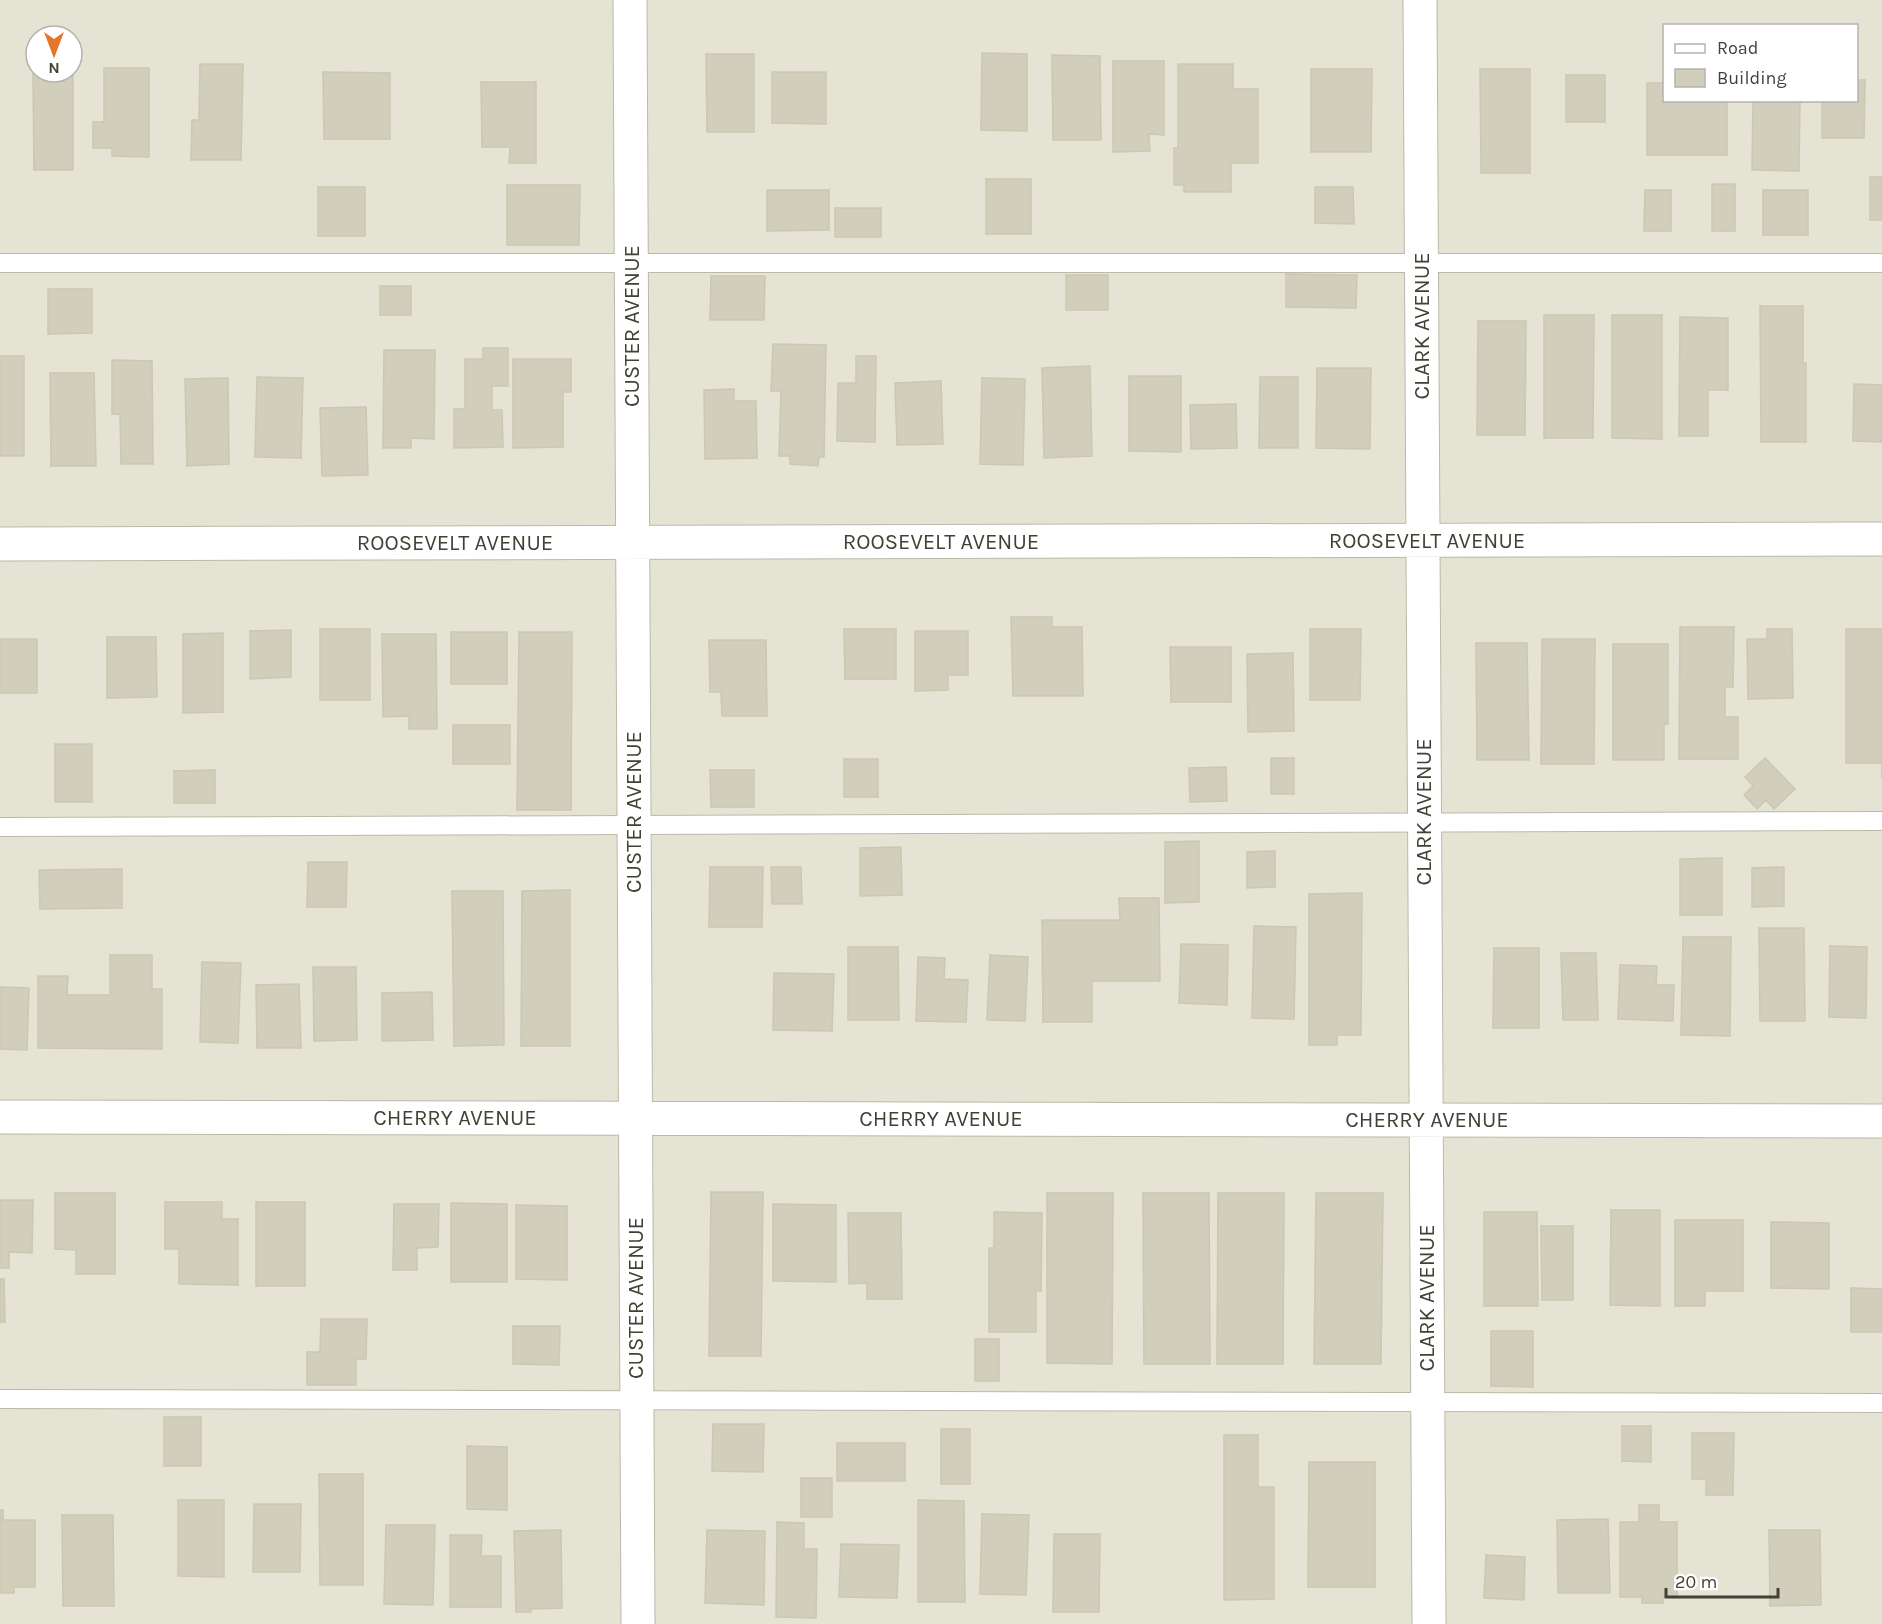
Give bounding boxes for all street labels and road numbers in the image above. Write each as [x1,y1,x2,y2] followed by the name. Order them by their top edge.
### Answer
[619,245,645,407] street label: CUSTER AVENUE
[1409,252,1435,400] street label: CLARK AVENUE
[1329,528,1525,554] street label: ROOSEVELT AVENUE
[843,529,1039,555] street label: ROOSEVELT AVENUE
[357,530,553,556] street label: ROOSEVELT AVENUE
[621,731,647,893] street label: CUSTER AVENUE
[1411,738,1437,886] street label: CLARK AVENUE
[373,1105,537,1131] street label: CHERRY AVENUE
[859,1106,1023,1132] street label: CHERRY AVENUE
[1345,1107,1509,1133] street label: CHERRY AVENUE
[623,1217,649,1379] street label: CUSTER AVENUE
[1414,1224,1440,1372] street label: CLARK AVENUE

